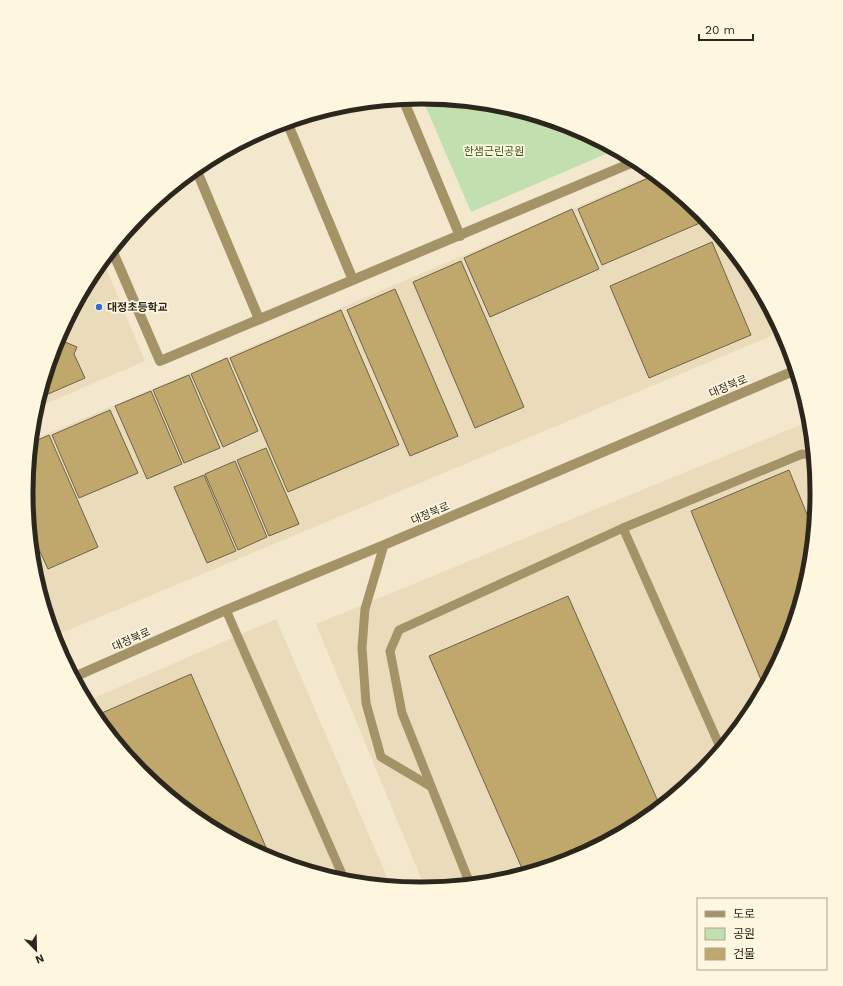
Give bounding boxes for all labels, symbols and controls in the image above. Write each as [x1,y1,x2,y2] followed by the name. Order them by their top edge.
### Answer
[699,16,753,42] scale bar
[705,23,735,37] text: 20 m
[464,145,524,158] park label: 한샘근린공원
[107,301,168,314] place label: 대정초등학교
[94,302,104,312] marker: 대정초등학교
[707,373,749,400] street label: 대정북로
[409,500,451,527] street label: 대정북로
[110,625,152,654] street label: 대정북로
[697,898,827,970] legend
[733,907,755,921] text: 도로
[733,927,755,941] text: 공원
[16,930,56,970] north arrow
[733,947,755,961] text: 건물
[33,951,46,966] text: N

